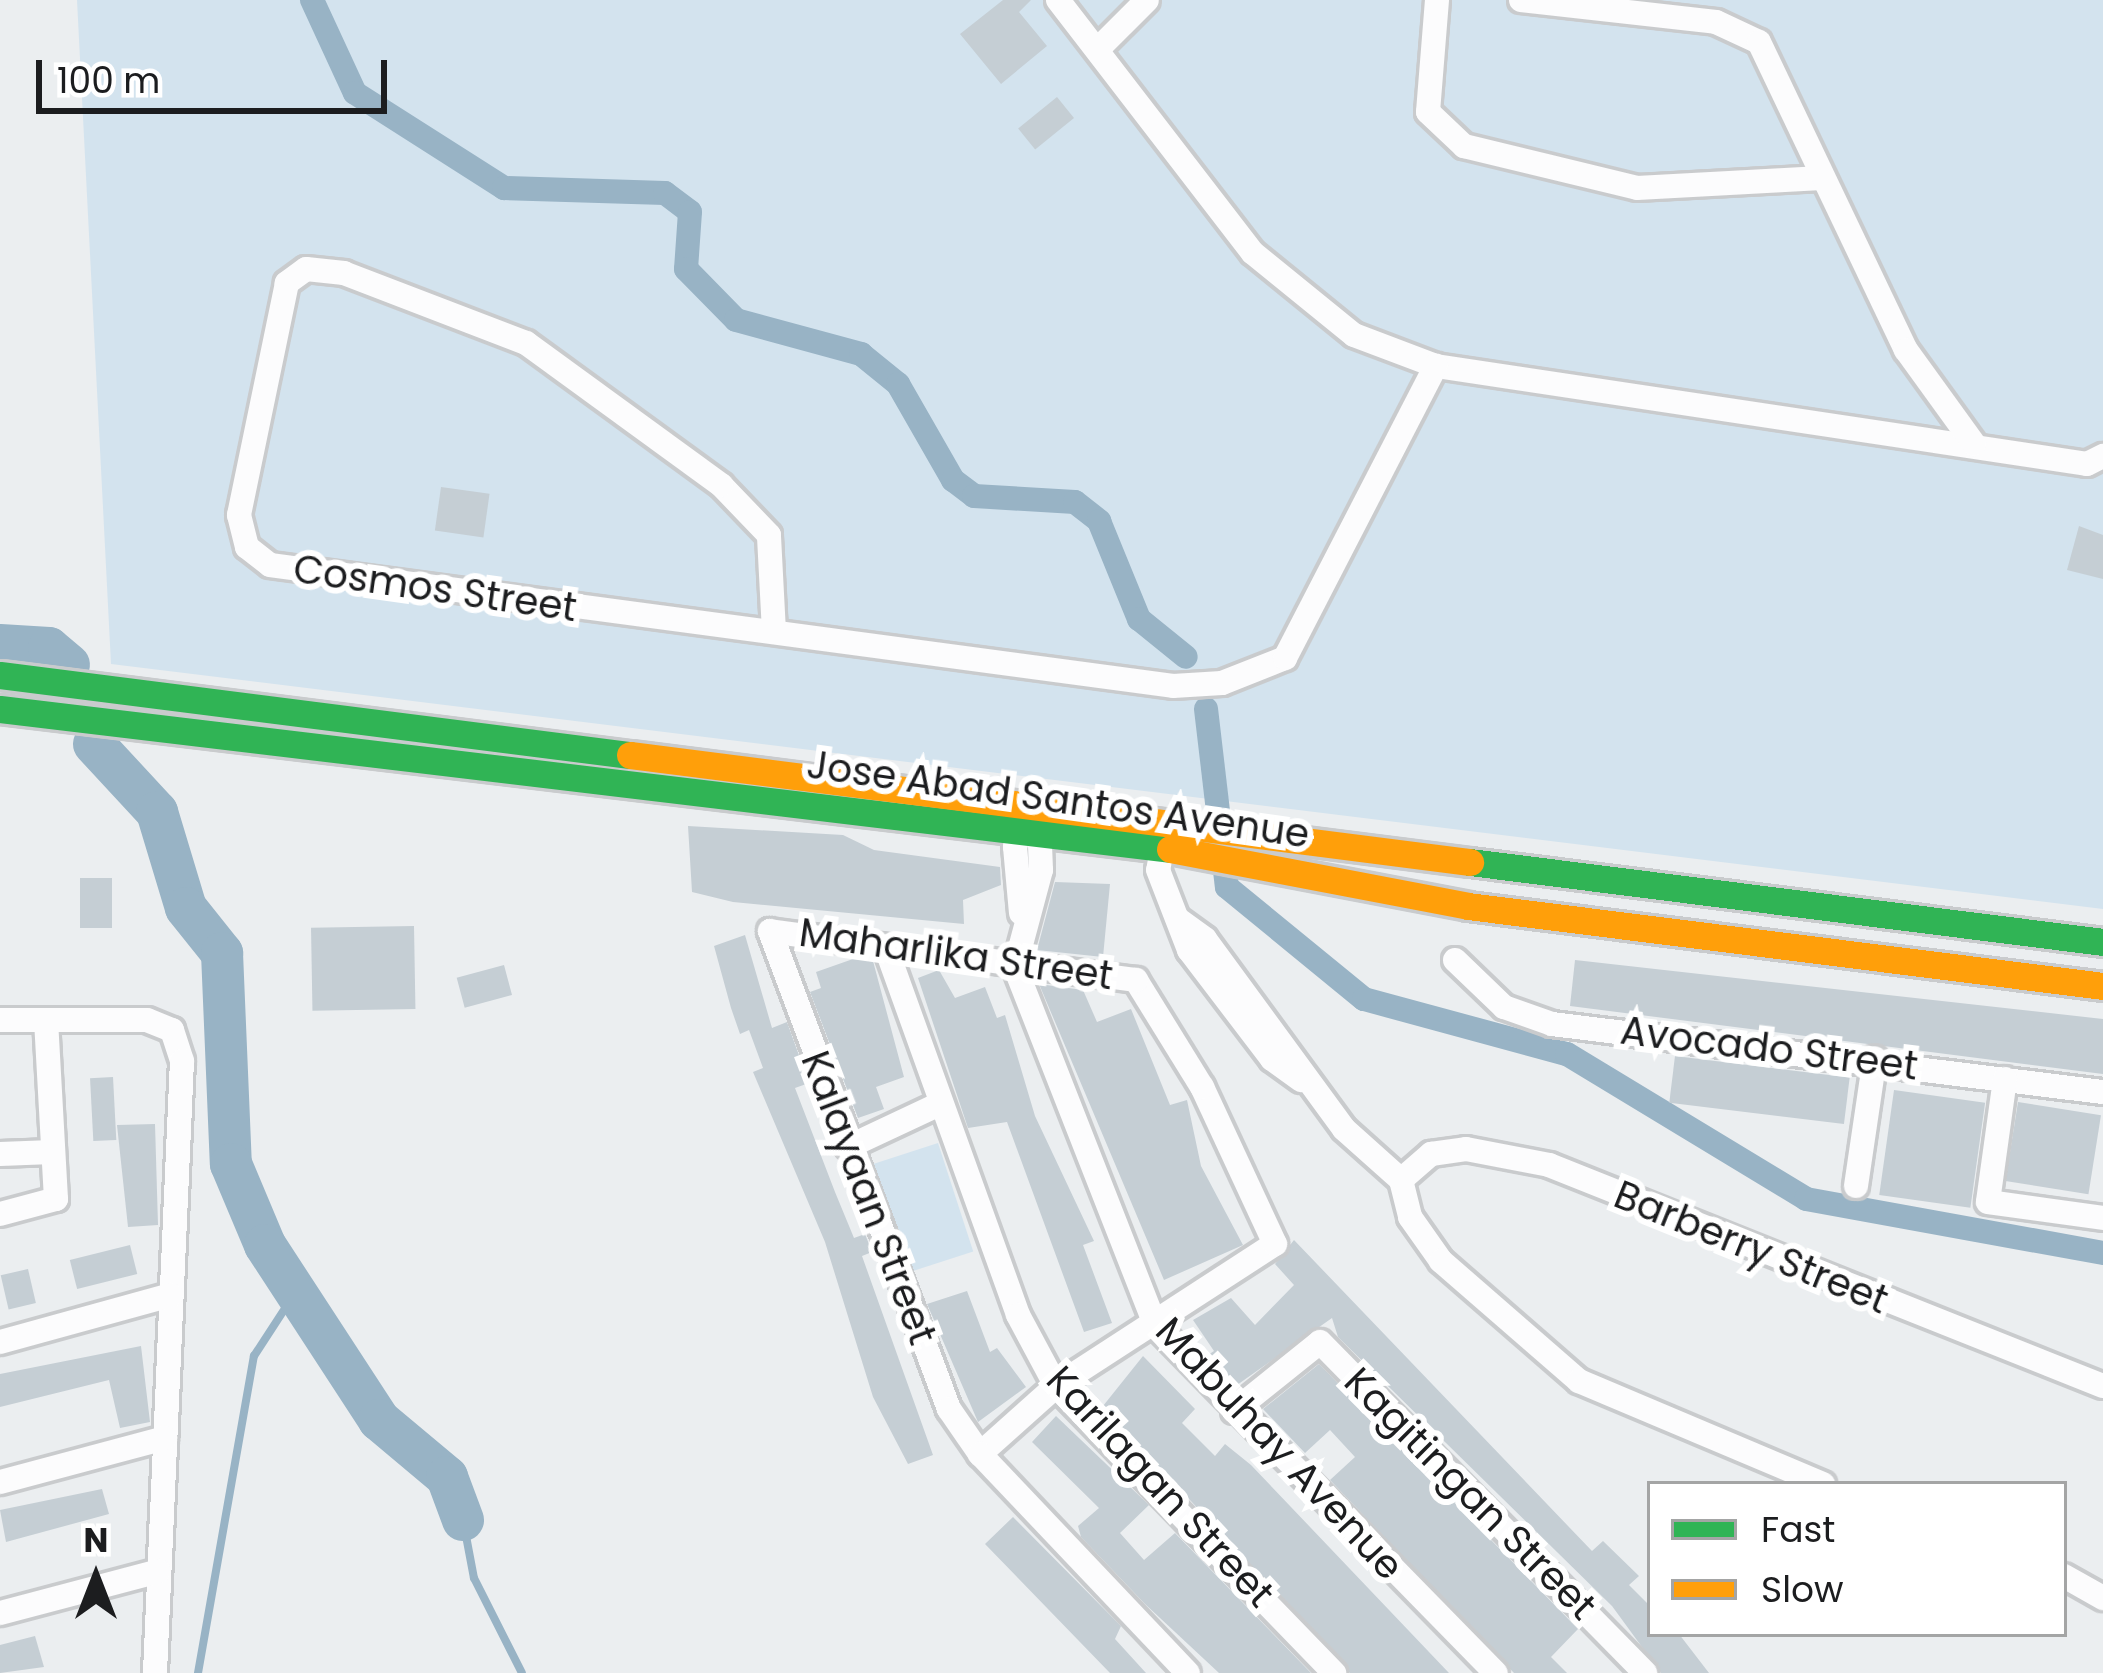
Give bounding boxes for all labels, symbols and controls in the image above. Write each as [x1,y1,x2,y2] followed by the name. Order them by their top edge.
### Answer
[42,36,393,110] scale bar
[57,55,160,106] text: 100 m
[290,546,580,632] street label: Cosmos Street
[804,742,1312,858] street label: Jose Abad Santos Avenue
[796,910,1116,1000] street label: Maharlika Street
[1618,1008,1920,1090] street label: Avocado Street
[791,1045,945,1351] street label: Kalayaan Street
[1607,1172,1895,1324] street label: Barberry Street
[1145,1308,1413,1590] street label: Mabuhay Avenue
[1036,1357,1284,1617] street label: Karilagan Street
[1334,1358,1606,1630] street label: Kagitingan Street
[1647,1481,2067,1637] legend
[1761,1504,1835,1555] text: Fast
[36,1517,156,1637] north arrow
[84,1517,108,1564] text: N
[1761,1564,1844,1615] text: Slow

